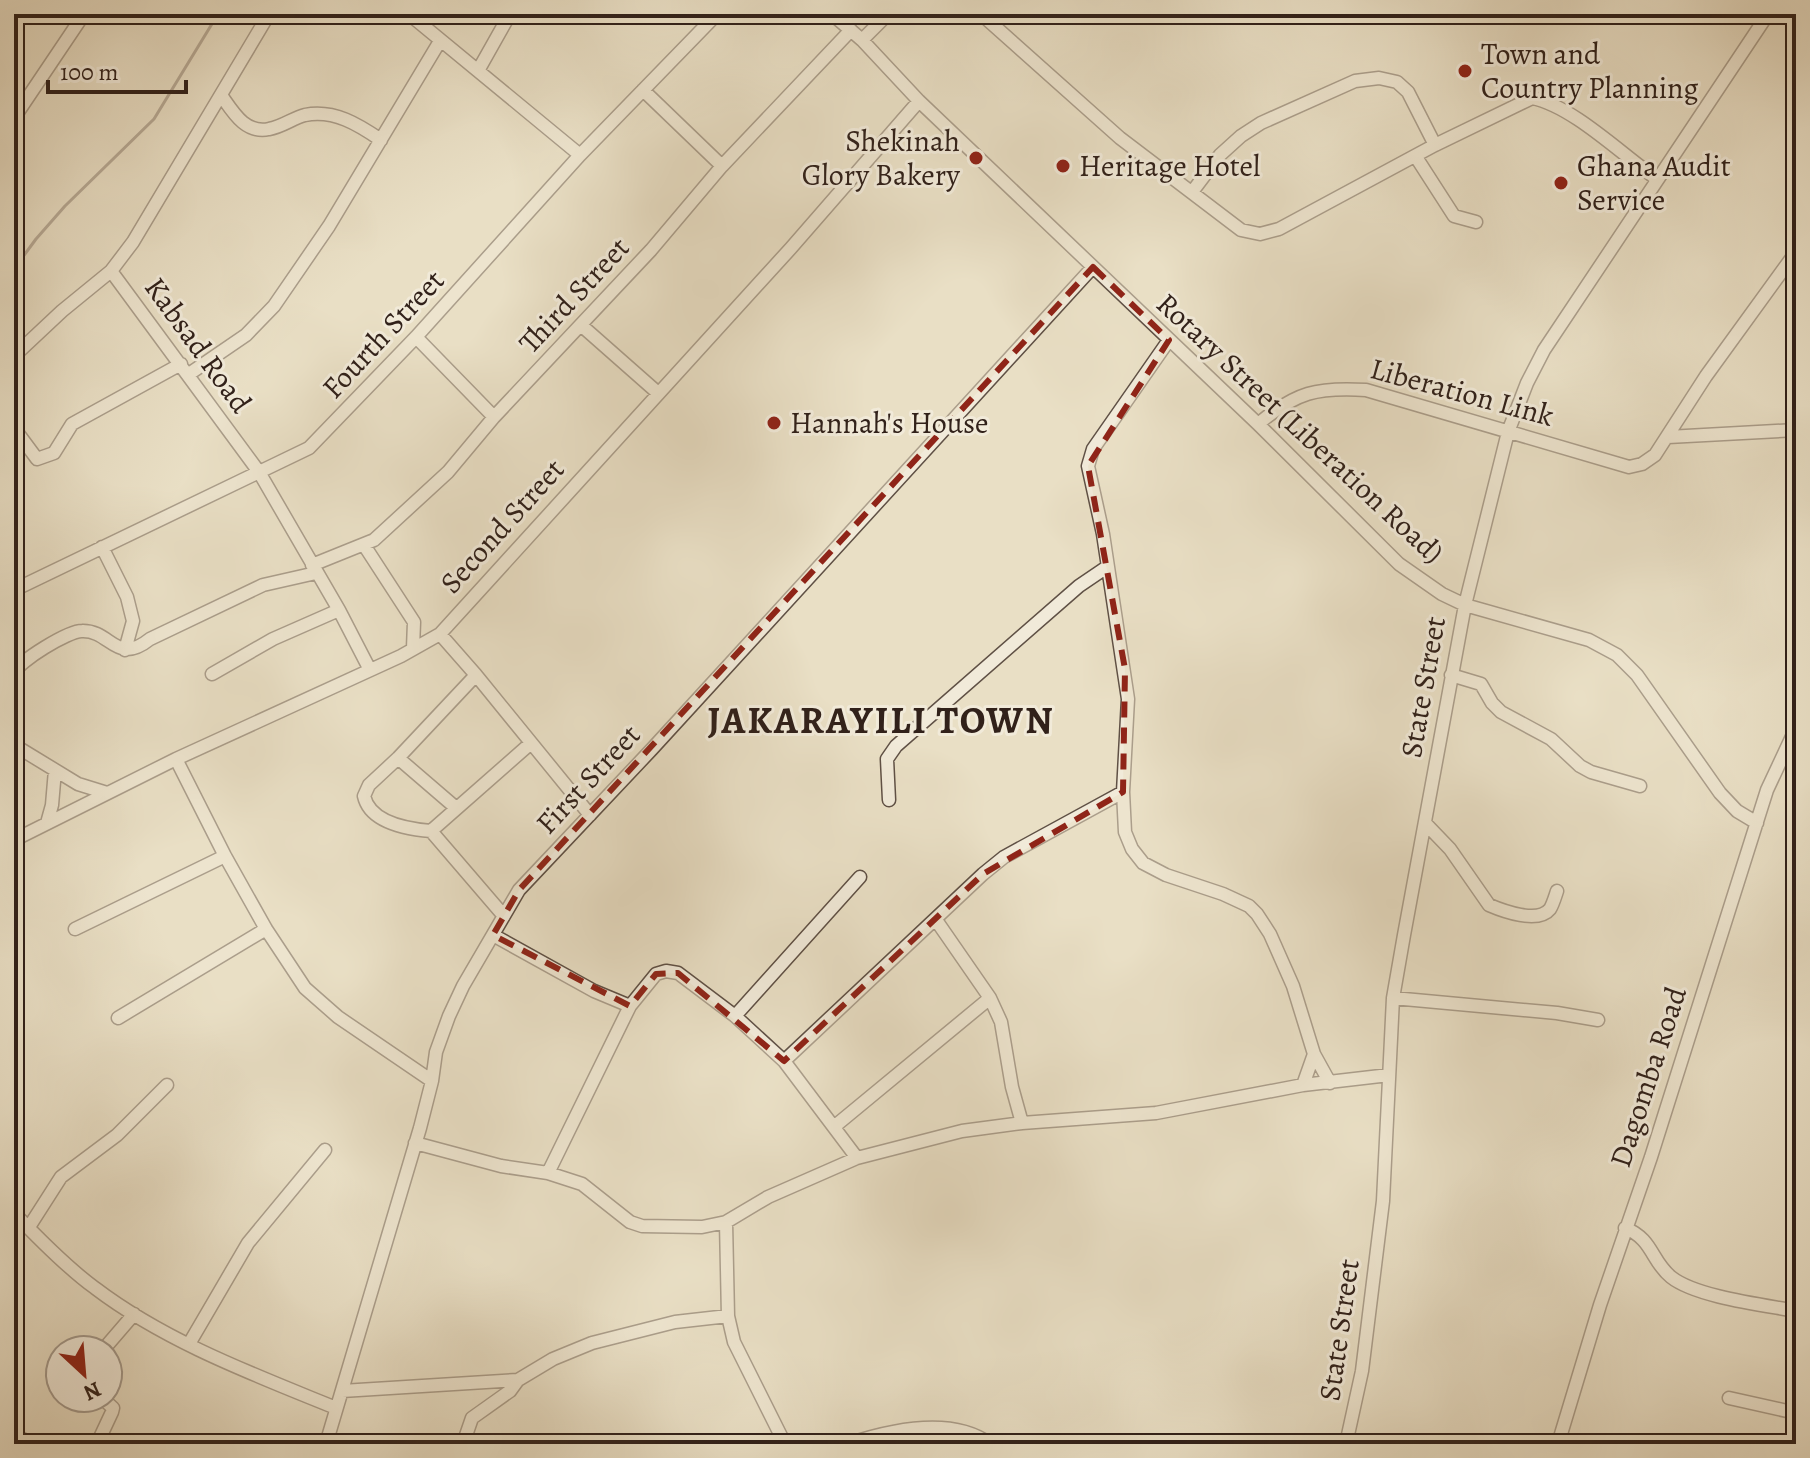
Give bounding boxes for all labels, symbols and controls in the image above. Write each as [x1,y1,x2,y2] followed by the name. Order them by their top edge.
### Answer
[1481,34,1699,108] place label: Town and Country Planning
[48,44,186,94] scale bar
[60,56,119,88] text: 100 m
[1456,62,1474,80] marker: Town and Country Planning
[802,121,961,195] place label: Shekinah Glory Bakery
[1079,146,1260,186] place label: Heritage Hotel
[1577,146,1731,220] place label: Ghana Audit Service
[967,149,985,167] marker: Shekinah Glory Bakery
[1054,157,1072,175] marker: Heritage Hotel
[1552,174,1570,192] marker: Ghana Audit Service
[510,228,638,362] street label: Third Street
[313,261,453,407] street label: Fourth Street
[135,269,261,422] street label: Kabsad Road
[1148,284,1452,572] street label: Rotary Street (Liberation Road)
[1366,348,1558,436] street label: Liberation Link
[790,403,988,443] place label: Hannah's House
[765,414,783,432] marker: Hannah's House
[431,450,573,602] street label: Second Street
[1391,613,1455,761] street label: State Street
[707,694,1055,746] district label: JAKARAYILI TOWN
[527,715,649,843] street label: First Street
[1600,981,1696,1172] street label: Dagomba Road
[1309,1256,1369,1404] street label: State Street
[44,1334,124,1414] north arrow
[79,1374,106,1408] text: N

